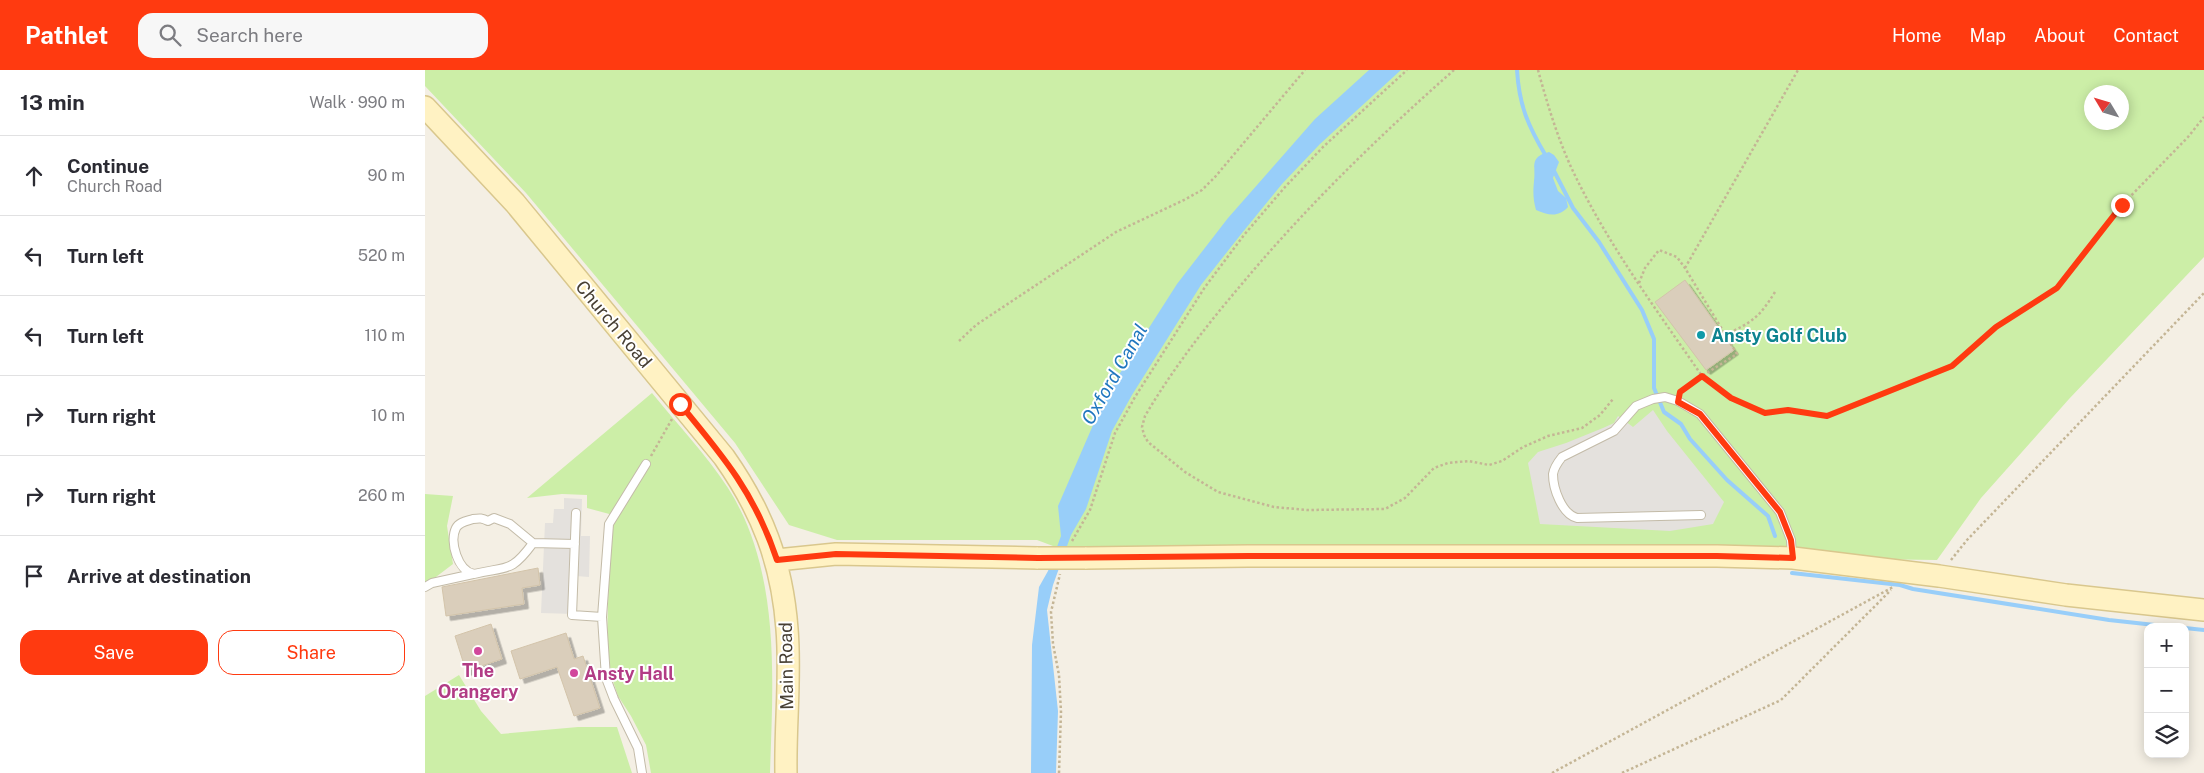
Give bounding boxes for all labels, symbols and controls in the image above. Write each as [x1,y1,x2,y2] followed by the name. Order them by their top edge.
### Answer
[138,13,488,58] search box
[25,21,108,49] text: Pathlet
[156,21,184,49] icon: search
[196,24,303,46] text: Search here
[1892,25,1942,46] text: Home
[1970,25,2006,46] text: Map
[2034,25,2085,46] text: About
[2113,25,2179,46] text: Contact
[2084,85,2129,130] north arrow
[20,90,85,115] text: 13 min
[309,93,405,112] text: Walk · 990 m
[67,155,149,177] text: Continue
[20,162,48,190] icon: ahead
[368,166,405,185] text: 90 m
[67,177,162,196] text: Church Road
[2111,194,2134,217] route end
[20,242,48,270] icon: left
[67,245,144,267] text: Turn left
[358,246,405,265] text: 520 m
[571,276,657,372] street label: Church Road
[1076,320,1152,428] water label: Oxford Canal
[20,322,48,350] icon: left
[67,325,144,347] text: Turn left
[1711,325,1847,346] place label: Ansty Golf Club
[364,326,405,345] text: 110 m
[1695,329,1707,341] marker: Ansty Golf Club
[669,393,692,416] route start
[20,402,48,430] icon: right
[67,405,156,427] text: Turn right
[371,406,405,425] text: 10 m
[20,482,48,510] icon: right
[67,485,156,507] text: Turn right
[358,486,405,505] text: 260 m
[20,562,48,590] icon: arrive
[67,565,251,587] text: Arrive at destination
[775,622,797,710] street label: Main Road
[2144,623,2189,758] map controls
[2144,623,2189,668] button: +
[20,630,208,675] button: Save
[218,630,405,675] button: Share
[472,645,484,657] marker: The Orangery
[438,660,518,702] place label: The Orangery
[584,663,674,684] place label: Ansty Hall
[568,667,580,679] marker: Ansty Hall
[2144,668,2189,713] button: −
[2144,713,2189,758] button: layers

